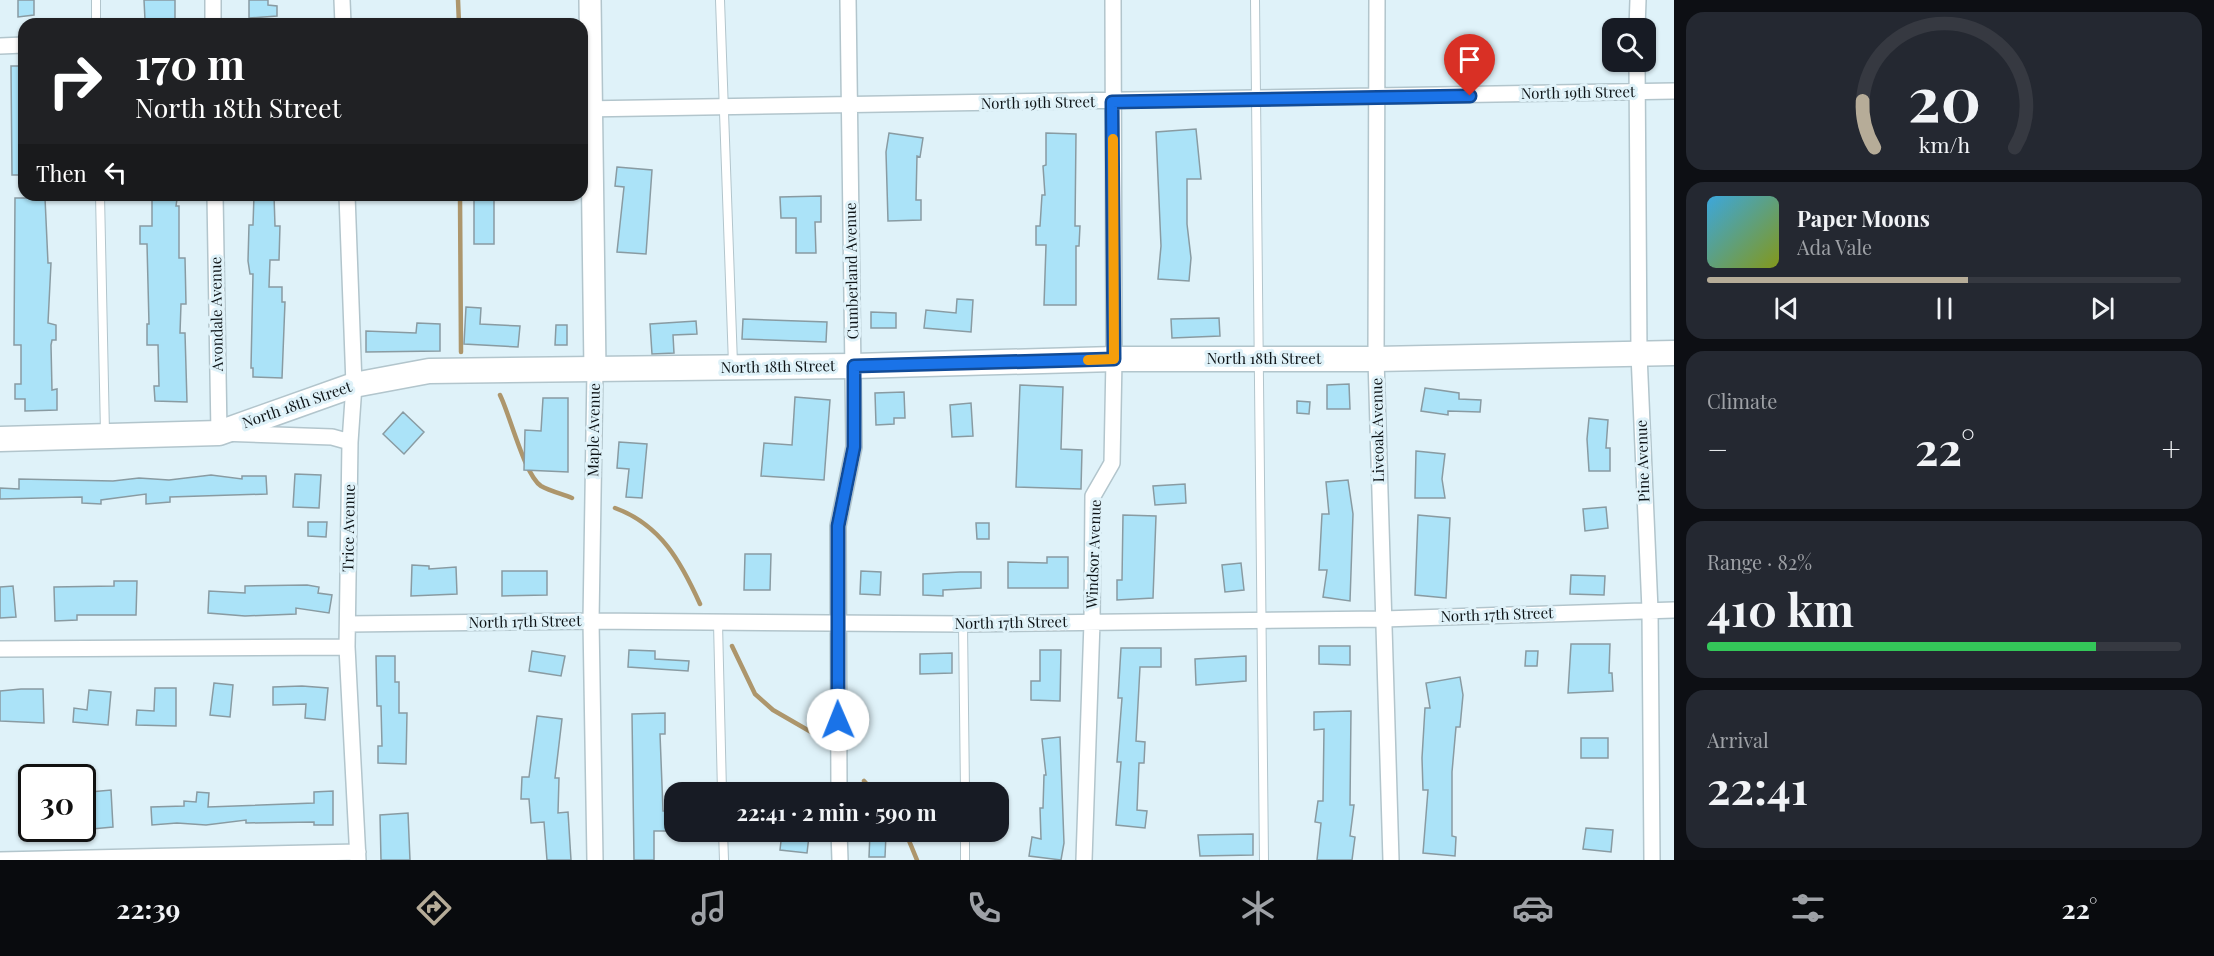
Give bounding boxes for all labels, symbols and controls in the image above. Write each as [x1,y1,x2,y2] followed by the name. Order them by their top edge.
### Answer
[1602,18,1656,72] map controls
[1602,18,1656,72] button: search
[1444,34,1495,96] pin
[135,35,245,91] text: 170 m
[36,42,114,120] icon: right
[1453,43,1486,76] icon: arrive
[1908,54,1980,138] text: 20
[1521,81,1636,103] street label: North 19th Street
[135,89,341,125] text: North 18th Street
[981,91,1096,113] street label: North 19th Street
[1918,130,1970,158] text: km/h
[99,156,132,189] icon: left
[36,158,87,188] text: Then
[840,202,862,340] street label: Cumberland Avenue
[1797,203,1930,233] text: Paper Moons
[1797,233,1872,260] text: Ada Vale
[205,257,227,372] street label: Avondale Avenue
[1770,292,1803,325] icon: previous
[1928,292,1961,325] icon: pause
[2086,292,2119,325] icon: next
[1207,348,1322,368] street label: North 18th Street
[721,355,836,377] street label: North 18th Street
[239,376,355,432] street label: North 18th Street
[1366,378,1388,482] street label: Liveoak Avenue
[582,383,604,477] street label: Maple Avenue
[1707,387,1777,414] text: Climate
[1915,417,1975,477] text: 22°
[1631,419,1653,503] street label: Pine Avenue
[1707,426,1728,470] text: −
[2162,426,2181,470] text: +
[337,484,359,572] street label: Trice Avenue
[1081,499,1105,610] street label: Windsor Avenue
[1707,548,1812,575] text: Range · 82%
[1707,578,1854,638] text: 410 km
[1440,602,1554,626] street label: North 17th Street
[468,610,582,632] street label: North 17th Street
[954,611,1068,633] street label: North 17th Street
[806,688,870,752] position arrow
[1707,726,1769,753] text: Arrival
[1707,756,1808,816] text: 22:41
[18,764,96,842] speed limit sign: 30
[736,797,937,827] text: 22:41 · 2 min · 590 m
[413,887,455,929] icon: directions
[688,887,730,929] icon: music
[963,887,1005,929] icon: phone
[1237,887,1279,929] icon: climate
[1512,887,1554,929] icon: car
[1787,887,1829,929] icon: filters
[116,890,181,926] text: 22:39
[2062,890,2098,926] text: 22°

